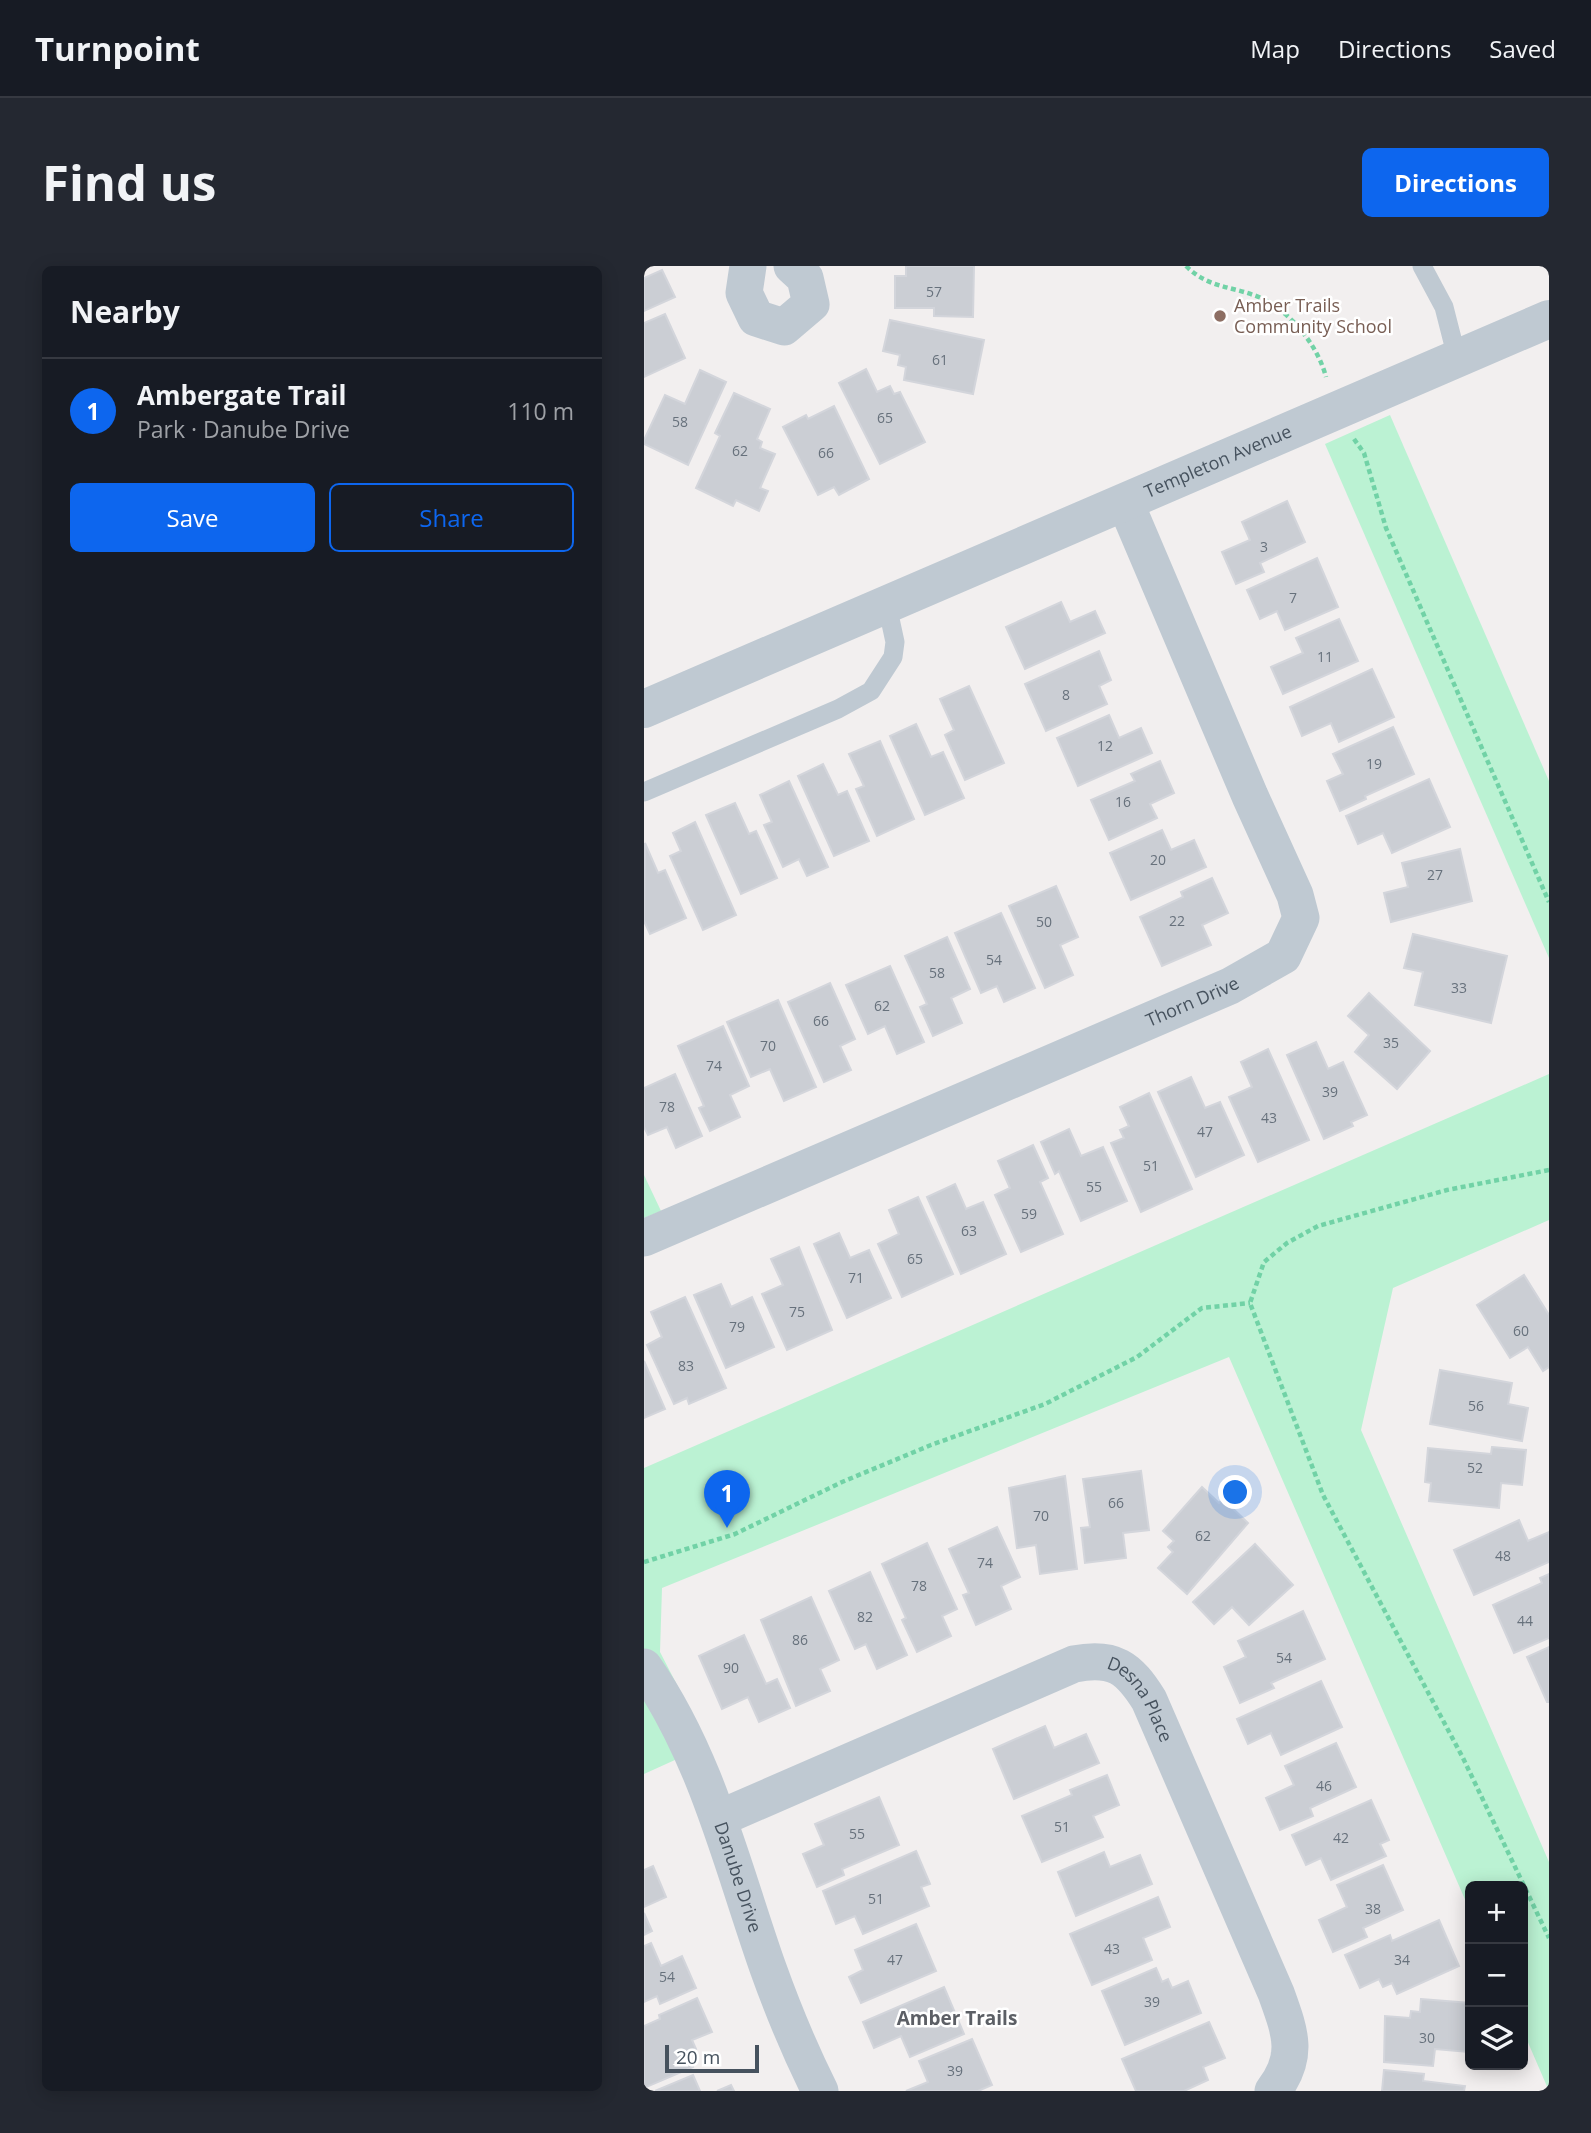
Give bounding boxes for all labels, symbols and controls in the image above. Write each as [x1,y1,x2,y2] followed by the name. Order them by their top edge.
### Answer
[35,26,200,71] text: Turnpoint
[1250,32,1300,65] text: Map
[1338,32,1451,65] text: Directions
[1489,32,1556,65] text: Saved
[1362,148,1549,217] button: Directions
[42,149,216,215] text: Find us
[926,282,942,301] house number: 57
[70,291,180,332] text: Nearby
[1234,293,1392,338] place label: Amber Trails Community School
[1212,308,1228,324] marker: Amber Trails Community School
[932,350,948,369] house number: 61
[137,377,346,413] text: Ambergate Trail
[86,395,100,427] text: 1
[507,395,574,427] text: 110 m
[877,408,893,427] house number: 65
[672,412,688,431] house number: 58
[137,413,350,445] text: Park · Danube Drive
[1140,418,1295,503] street label: Templeton Avenue
[732,441,748,460] house number: 62
[818,443,834,462] house number: 66
[70,483,315,552] button: Save
[329,483,574,552] button: Share
[1260,537,1268,556] house number: 3
[1289,588,1297,607] house number: 7
[1317,647,1333,666] house number: 11
[1062,685,1070,704] house number: 8
[1097,736,1113,755] house number: 12
[1366,754,1382,773] house number: 19
[1115,792,1131,811] house number: 16
[1150,850,1166,869] house number: 20
[1427,865,1443,884] house number: 27
[1169,911,1185,930] house number: 22
[1036,912,1052,931] house number: 50
[986,950,1002,969] house number: 54
[929,963,945,982] house number: 58
[1142,970,1243,1032] street label: Thorn Drive
[1451,978,1467,997] house number: 33
[874,996,890,1015] house number: 62
[813,1011,829,1030] house number: 66
[1383,1033,1399,1052] house number: 35
[760,1036,776,1055] house number: 70
[706,1056,722,1075] house number: 74
[1322,1082,1338,1101] house number: 39
[659,1097,675,1116] house number: 78
[1261,1108,1277,1127] house number: 43
[1197,1122,1213,1141] house number: 47
[1143,1156,1159,1175] house number: 51
[1086,1177,1102,1196] house number: 55
[1021,1204,1037,1223] house number: 59
[961,1221,977,1240] house number: 63
[907,1249,923,1268] house number: 65
[848,1268,864,1287] house number: 71
[789,1302,805,1321] house number: 75
[729,1317,745,1336] house number: 79
[1513,1321,1529,1340] house number: 60
[678,1356,694,1375] house number: 83
[1468,1396,1484,1415] house number: 56
[1467,1458,1483,1477] house number: 52
[704,1470,750,1528] pin: 1
[1218,1475,1252,1509] your location
[1108,1493,1124,1512] house number: 66
[1033,1506,1049,1525] house number: 70
[1195,1526,1211,1545] house number: 62
[1495,1546,1511,1565] house number: 48
[977,1553,993,1572] house number: 74
[911,1576,927,1595] house number: 78
[857,1607,873,1626] house number: 82
[1517,1611,1533,1630] house number: 44
[792,1630,808,1649] house number: 86
[1276,1648,1292,1667] house number: 54
[1104,1650,1179,1745] street label: Desna Place
[723,1658,739,1677] house number: 90
[1316,1776,1332,1795] house number: 46
[1054,1817,1070,1836] house number: 51
[709,1818,768,1935] street label: Danube Drive
[849,1824,865,1843] house number: 55
[1333,1828,1349,1847] house number: 42
[1465,1881,1528,2070] map controls
[1465,1881,1528,1944] button: +
[868,1889,884,1908] house number: 51
[1365,1899,1381,1918] house number: 38
[1104,1939,1120,1958] house number: 43
[1465,1944,1528,2007] button: −
[887,1950,903,1969] house number: 47
[1394,1950,1410,1969] house number: 34
[659,1967,675,1986] house number: 54
[1144,1992,1160,2011] house number: 39
[897,2005,1017,2031] district label: Amber Trails
[1465,2007,1528,2070] button: layers
[1419,2028,1435,2047] house number: 30
[665,2042,760,2074] scale bar
[676,2044,720,2070] text: 20 m
[947,2061,963,2080] house number: 39

